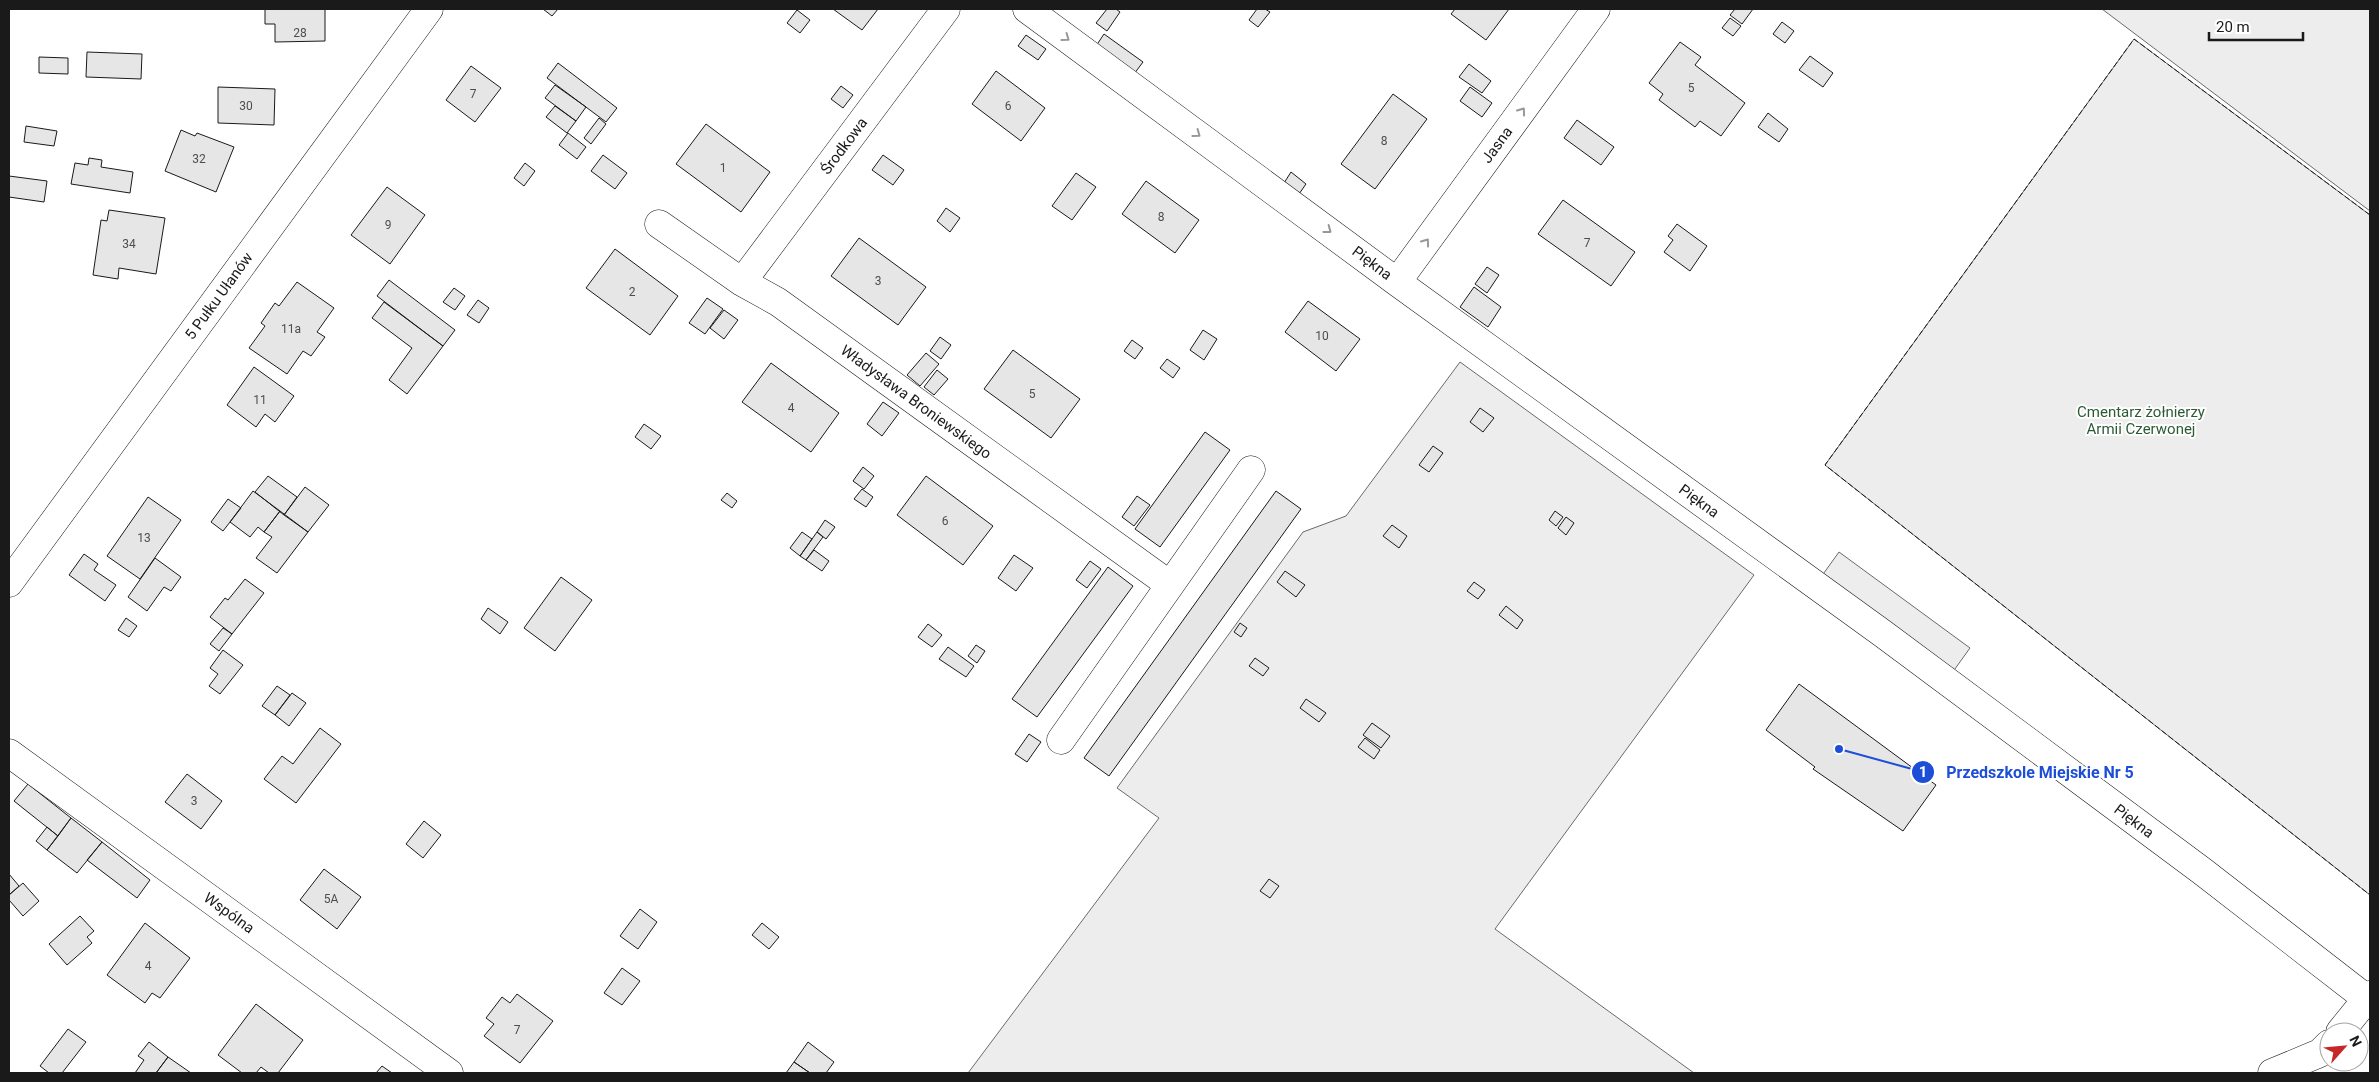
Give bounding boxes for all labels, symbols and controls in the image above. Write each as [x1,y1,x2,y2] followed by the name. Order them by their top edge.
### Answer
[2209,10,2303,42] scale bar
[2216,18,2250,36] text: 20 m
[293,26,307,40] house number: 28
[1060,32,1069,40] one-way arrow
[1688,81,1695,95] house number: 5
[470,87,477,101] house number: 7
[239,99,253,113] house number: 30
[1005,99,1012,113] house number: 6
[1516,107,1525,117] one-way arrow
[817,114,871,178] street label: Środkowa
[1478,123,1516,167] street label: Jasna
[1191,128,1200,136] one-way arrow
[1381,134,1388,148] house number: 8
[192,152,206,166] house number: 32
[720,161,726,175] house number: 1
[1158,210,1165,224] house number: 8
[385,218,391,232] house number: 9
[1322,224,1332,233] one-way arrow
[1584,236,1591,250] house number: 7
[122,237,136,251] house number: 34
[1420,238,1429,248] one-way arrow
[1349,242,1395,284] street label: Piękna
[181,249,257,343] street label: 5 Pułku Ułanów
[875,274,881,288] house number: 3
[629,285,636,299] house number: 2
[281,322,301,336] house number: 11a
[1315,329,1329,343] house number: 10
[837,341,995,463] street label: Władysława Broniewskiego
[1029,387,1036,401] house number: 5
[253,393,267,407] house number: 11
[788,401,795,415] house number: 4
[2077,403,2205,438] park label: Cmentarz żołnierzy Armii Czerwonej
[1675,480,1723,522] street label: Piękna
[942,514,949,528] house number: 6
[137,531,151,545] house number: 13
[1911,757,2143,788] callout: Przedszkole Miejskie Nr 5
[1919,763,1927,781] text: 1
[1946,763,2134,782] text: Przedszkole Miejskie Nr 5
[191,794,197,808] house number: 3
[2111,800,2157,842] street label: Piękna
[200,889,258,937] street label: Wspólna
[324,892,338,906] house number: 5A
[145,959,152,973] house number: 4
[2319,1022,2369,1072] north arrow
[514,1023,521,1037] house number: 7
[2346,1033,2365,1049] text: N

